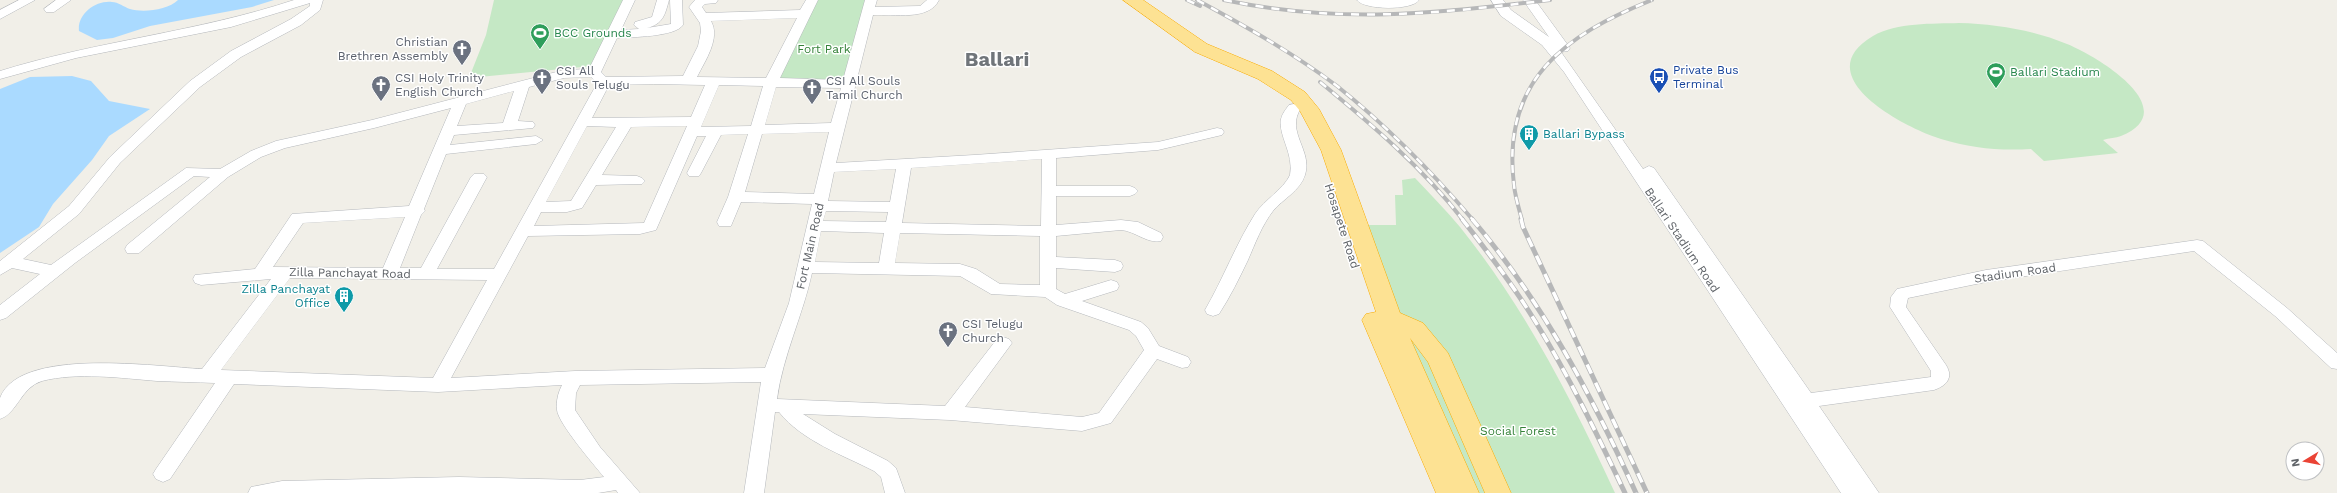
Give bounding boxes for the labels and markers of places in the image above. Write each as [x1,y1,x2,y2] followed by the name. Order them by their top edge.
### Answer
[529,22,551,50] sports icon: BCC Grounds
[554,26,632,40] place label: BCC Grounds
[338,35,449,63] place label: Christian Brethren Assembly
[451,38,473,66] church icon: Christian Brethren Assembly
[1985,61,2007,89] sports icon: Ballari Stadium
[1673,63,1739,91] place label: Private Bus Terminal
[556,64,630,92] place label: CSI All Souls Telugu
[2010,65,2100,79] place label: Ballari Stadium
[1648,66,1670,94] bus stop icon: Private Bus Terminal
[531,67,553,95] church icon: CSI All Souls Telugu
[395,71,485,99] place label: CSI Holy Trinity English Church
[370,74,392,102] church icon: CSI Holy Trinity English Church
[826,74,903,102] place label: CSI All Souls Tamil Church
[801,77,823,105] church icon: CSI All Souls Tamil Church
[1518,123,1540,151] building icon: Ballari Bypass
[1543,127,1625,141] place label: Ballari Bypass
[242,282,330,310] place label: Zilla Panchayat Office
[333,285,355,313] building icon: Zilla Panchayat Office
[962,317,1023,345] place label: CSI Telugu Church
[937,320,959,348] church icon: CSI Telugu Church

